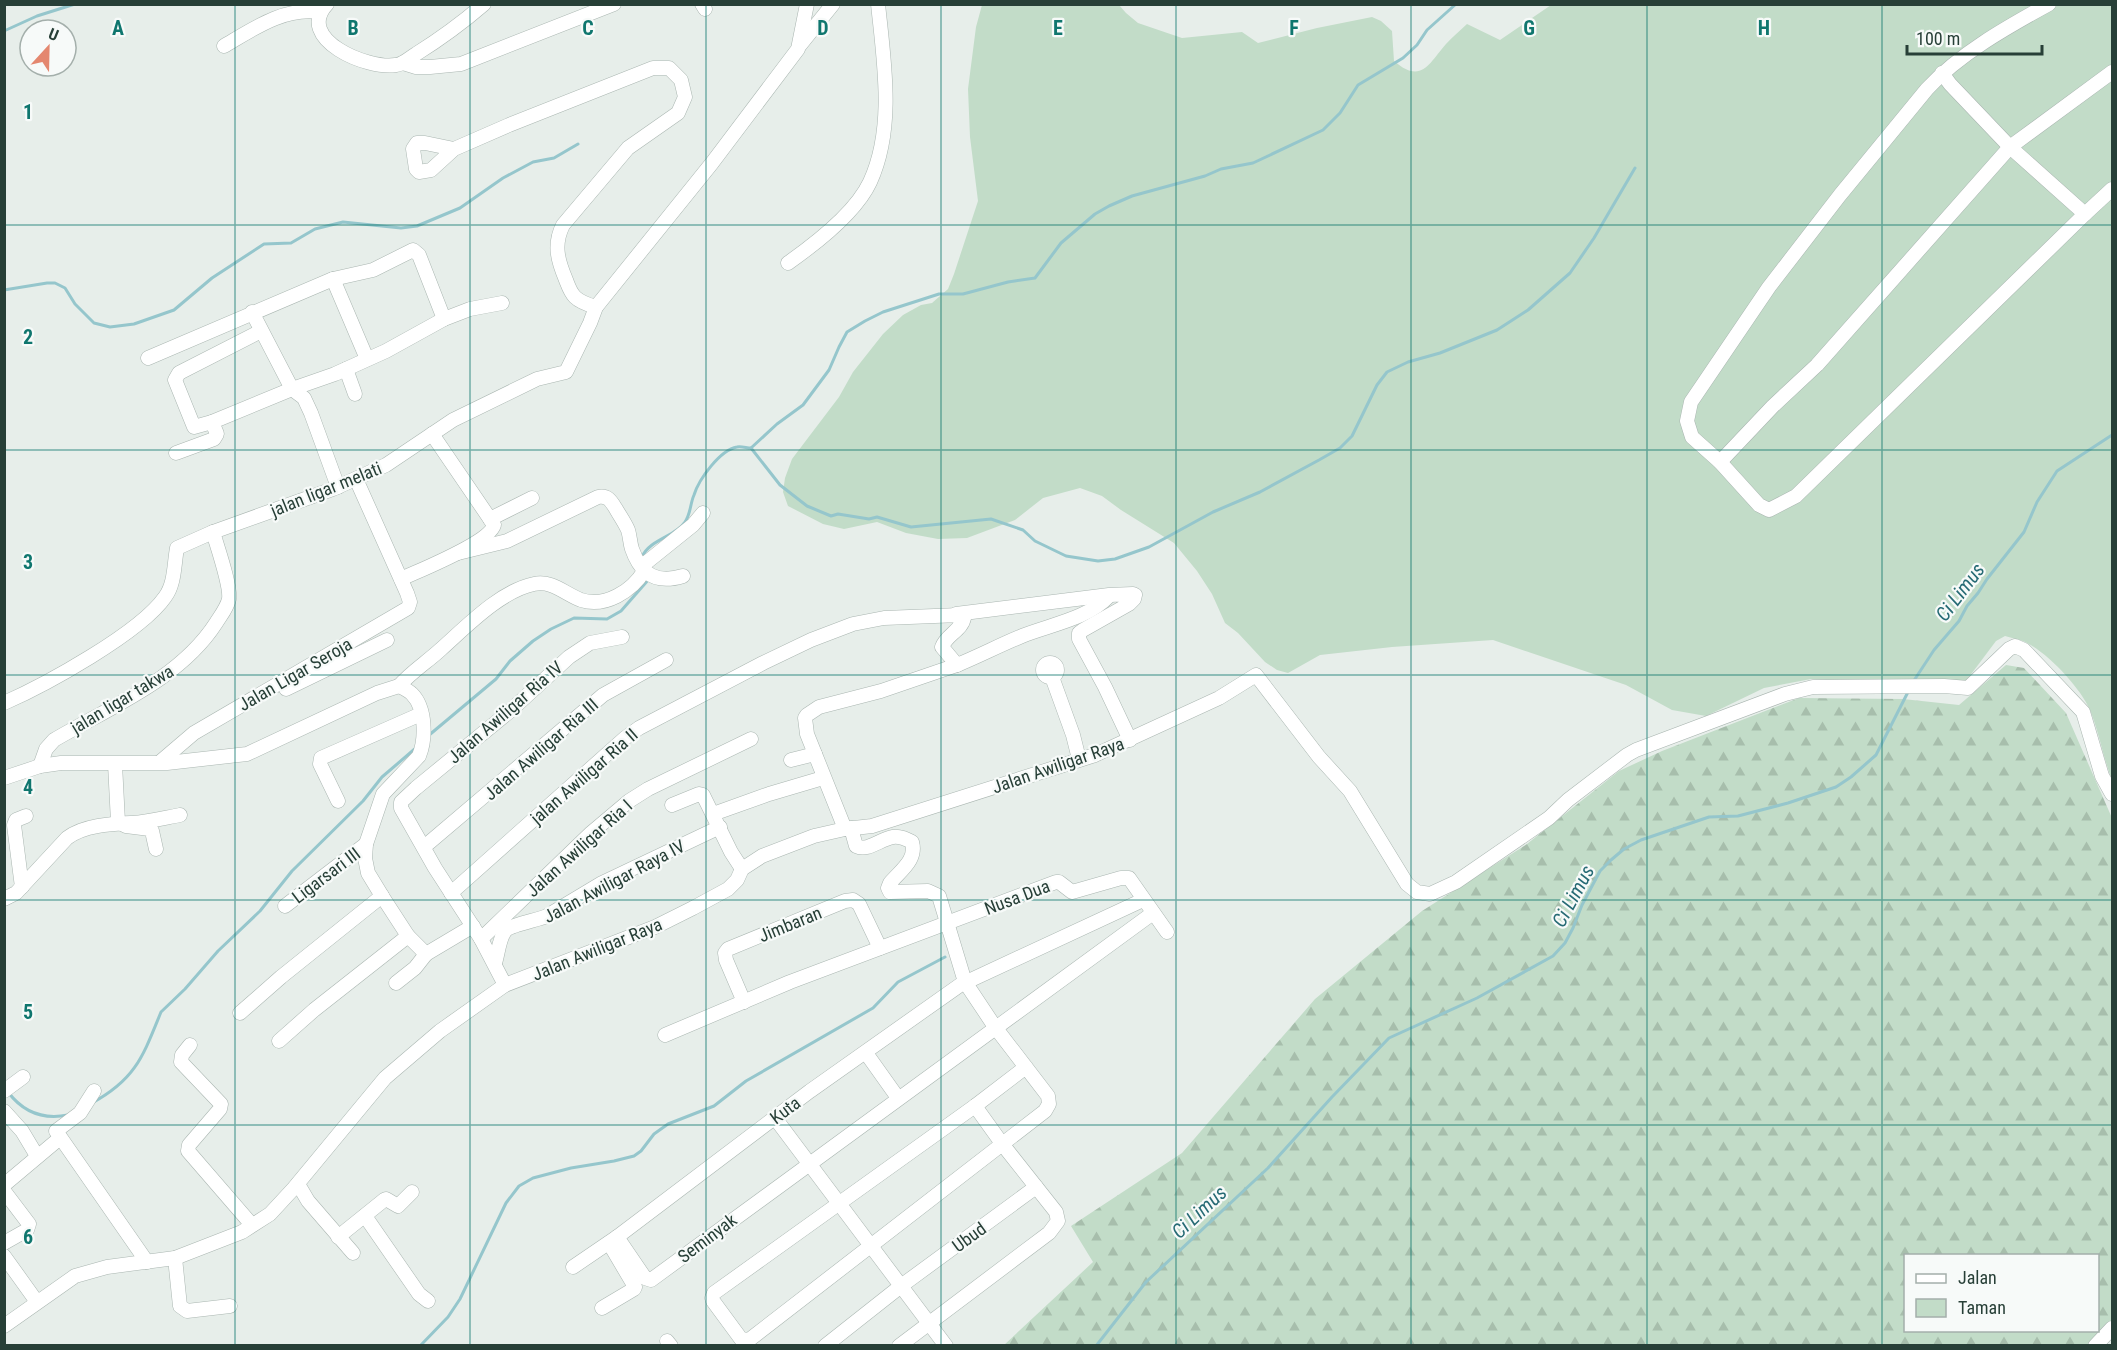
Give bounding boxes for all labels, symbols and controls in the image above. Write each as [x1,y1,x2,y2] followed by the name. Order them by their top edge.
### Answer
[112,16,124,40] text: A
[347,16,359,40] text: B
[582,16,594,40] text: C
[817,16,829,40] text: D
[1053,16,1063,40] text: E
[1289,16,1299,40] text: F
[1523,16,1535,40] text: G
[1758,16,1770,40] text: H
[18,18,78,78] north arrow
[1907,18,2042,56] scale bar
[46,24,61,45] text: U
[1916,28,1960,49] text: 100 m
[23,100,33,124] text: 1
[23,325,33,349] text: 2
[267,457,385,521] street label: jalan ligar melati
[23,550,33,574] text: 3
[1930,558,1990,626] water label: Ci Limus
[235,633,355,715] street label: Jalan Ligar Seroja
[443,656,567,768] street label: Jalan Awiligar Ria IV
[66,660,177,738] street label: jalan ligar takwa
[480,694,602,804] street label: Jalan Awiligar Ria III
[525,724,642,829] street label: jalan Awiligar Ria II
[989,733,1127,797] street label: Jalan Awiligar Raya
[23,775,33,799] text: 4
[522,795,636,901] street label: Jalan Awiligar Ria I
[540,835,688,927] street label: Jalan Awiligar Raya IV
[288,843,364,907] street label: Ligarsari III
[1547,861,1599,931] water label: Ci Limus
[981,875,1053,919] street label: Nusa Dua
[755,902,825,946] street label: Jimbaran
[529,913,665,985] street label: Jalan Awiligar Raya
[23,1000,33,1024] text: 5
[766,1092,804,1128] street label: Kuta
[1166,1180,1232,1243] water label: Ci Limus
[673,1209,741,1267] street label: Seminyak
[948,1218,990,1256] street label: Ubud
[23,1225,33,1249] text: 6
[1904,1254,2099,1332] legend
[1958,1267,1997,1288] text: Jalan
[1958,1297,2006,1318] text: Taman

